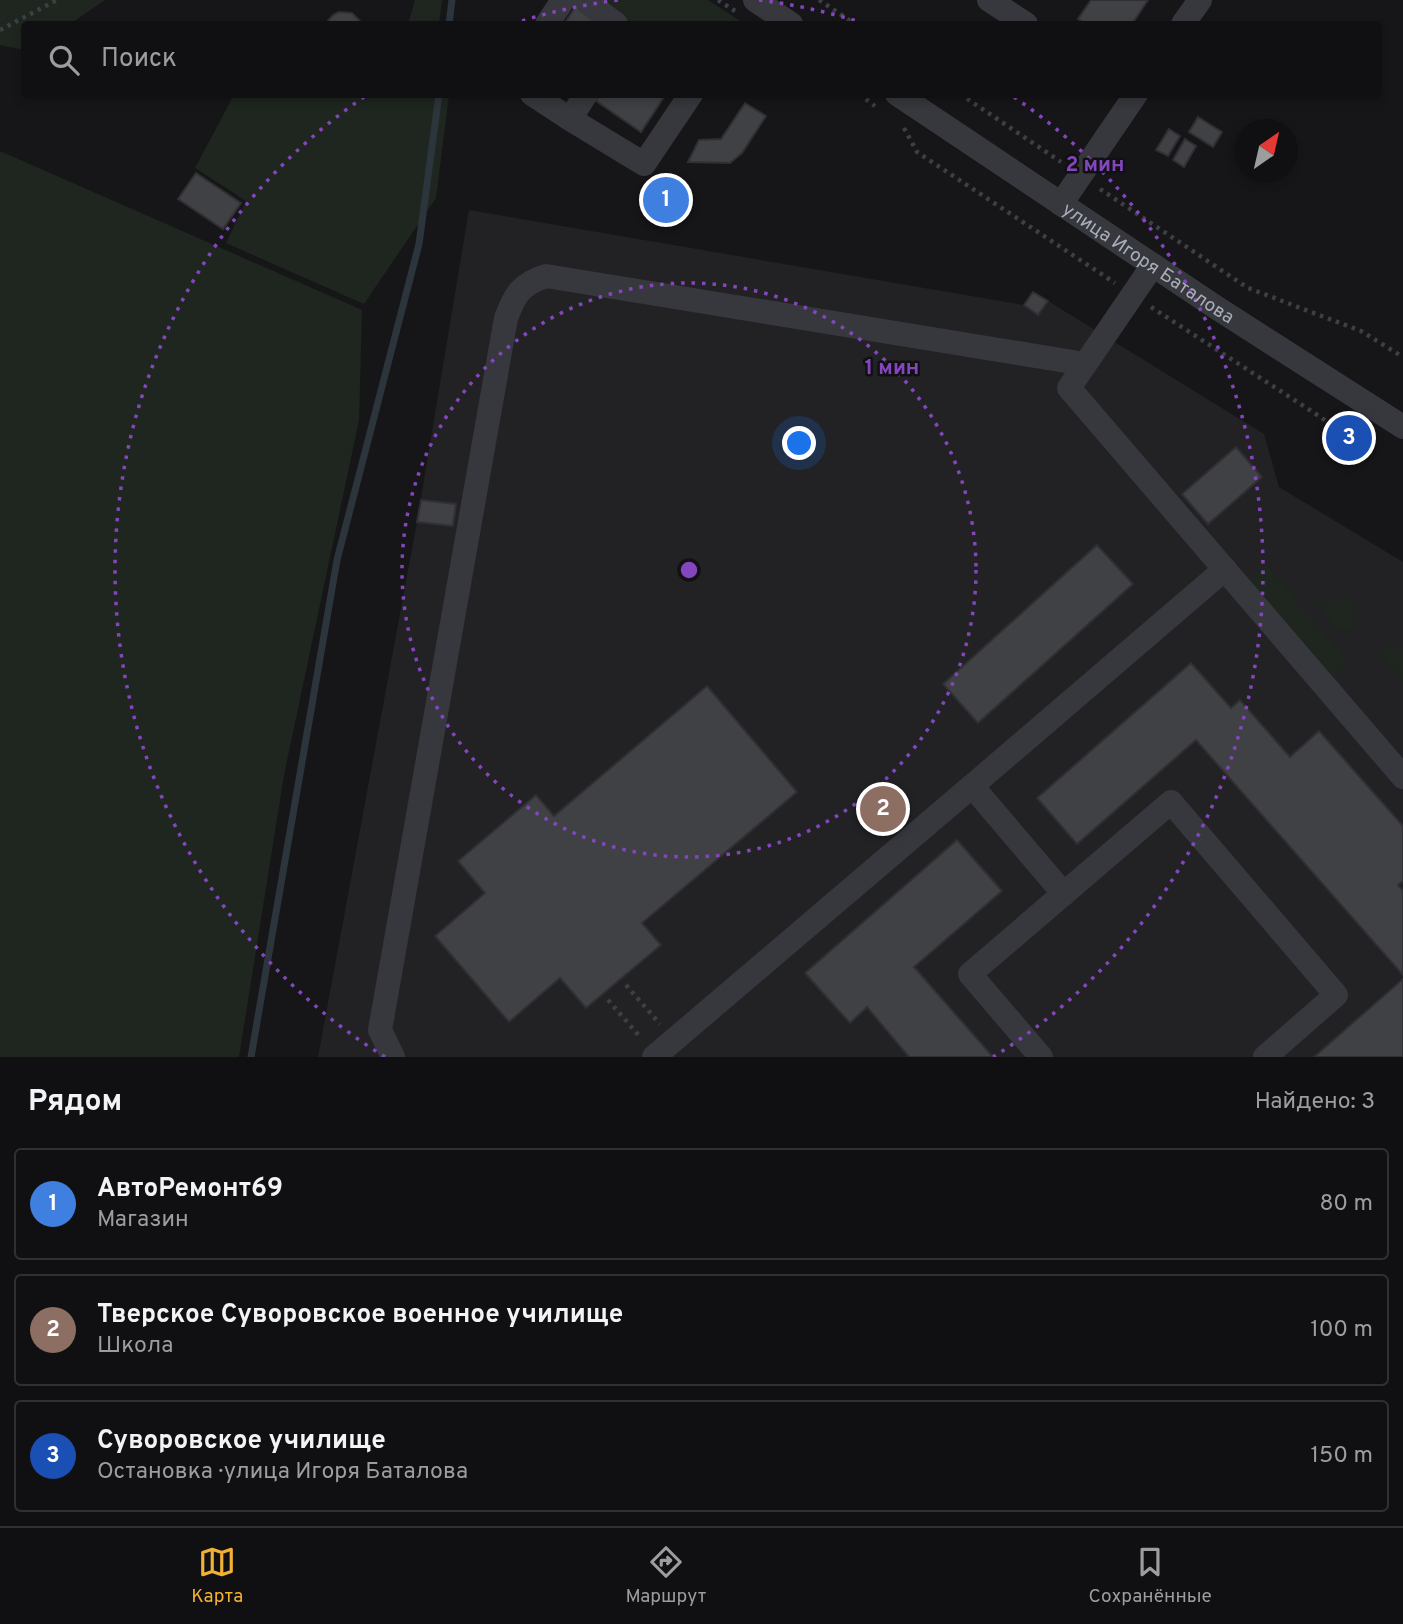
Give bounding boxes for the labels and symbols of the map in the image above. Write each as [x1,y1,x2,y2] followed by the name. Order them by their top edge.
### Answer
[1235,119,1298,182] north arrow
[1065,152,1125,179] text: 2 мин
[643,174,689,226] pin: 1
[1057,198,1238,330] street label: улица Игоря Баталова
[865,355,919,382] text: 1 мин
[1326,412,1372,464] pin: 3
[782,426,816,460] your location
[677,558,701,582] centre of rings
[860,783,906,835] pin: 2

